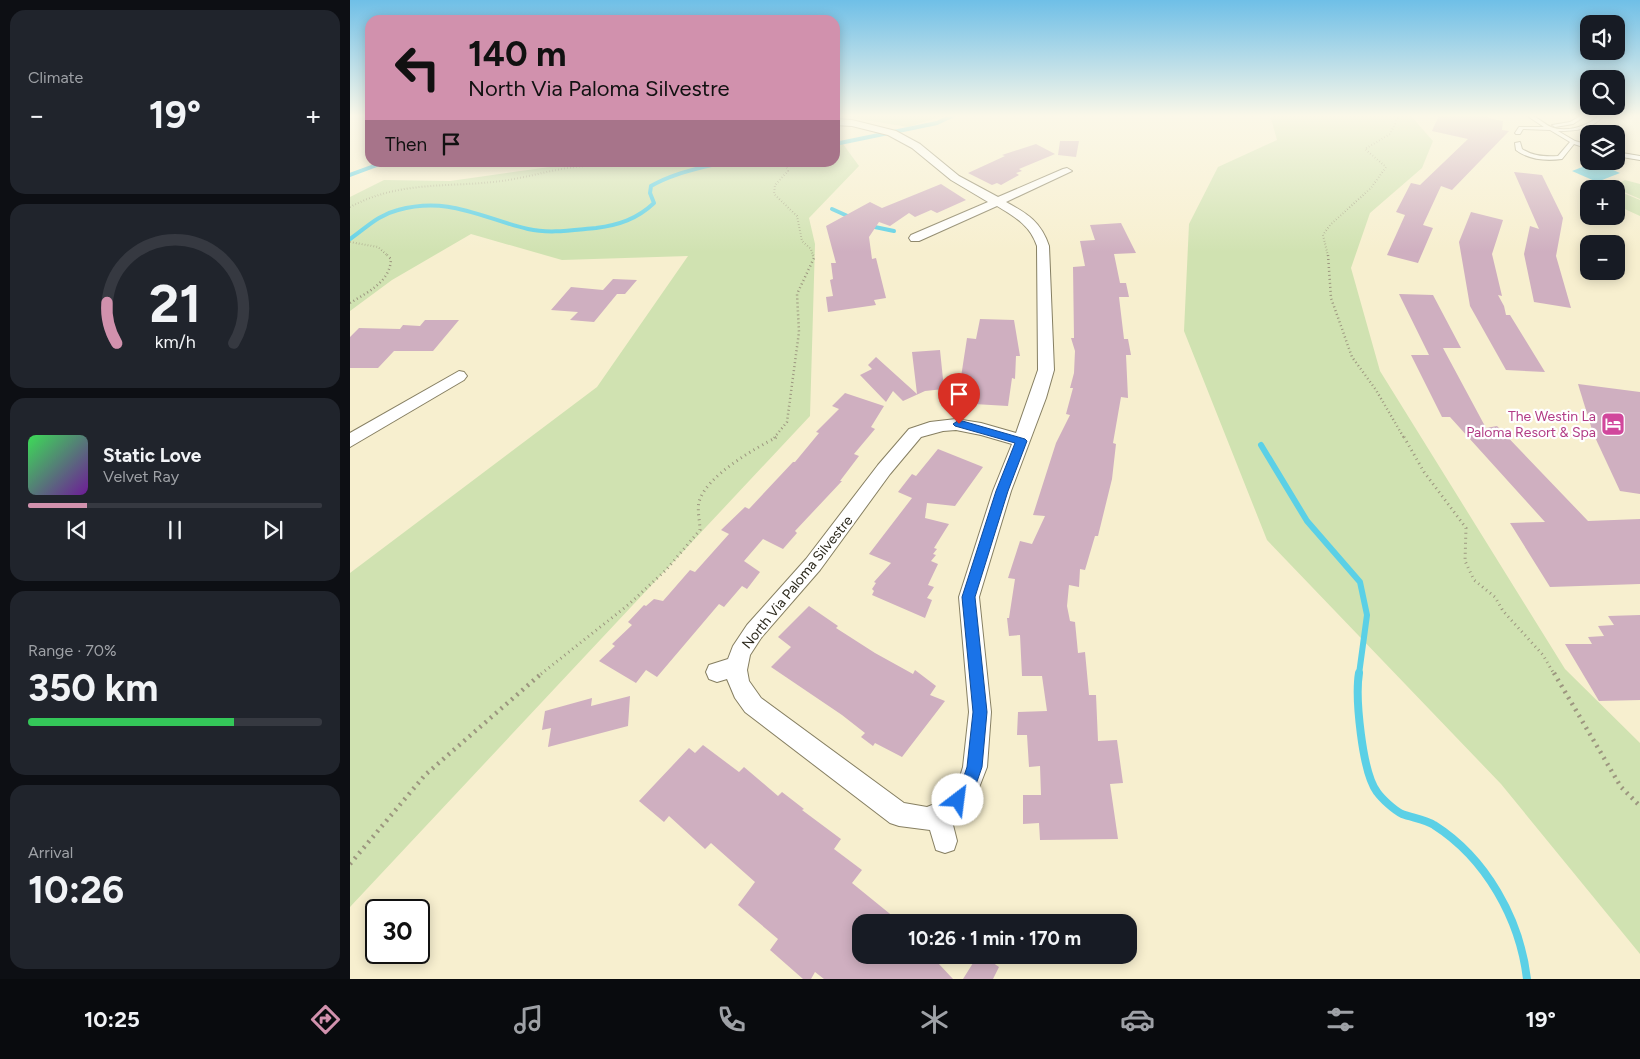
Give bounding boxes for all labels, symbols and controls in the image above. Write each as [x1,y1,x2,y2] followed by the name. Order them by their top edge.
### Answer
[1580,15,1625,280] map controls
[1580,15,1625,60] button: sound
[468,33,566,75] text: 140 m
[385,35,450,100] icon: left
[28,68,83,87] text: Climate
[1580,70,1625,115] button: search
[468,75,730,102] text: North Via Paloma Silvestre
[149,92,201,138] text: 19°
[28,98,45,132] text: −
[305,98,322,132] text: +
[1580,125,1625,170] button: layers
[437,130,465,158] icon: arrive
[385,133,427,156] text: Then
[1580,180,1625,225] button: +
[1580,235,1625,280] button: −
[149,273,201,335] text: 21
[155,331,195,352] text: km/h
[938,373,980,424] pin
[945,380,973,408] icon: arrive
[1466,408,1596,441] place label: The Westin La Paloma Resort & Spa
[1600,411,1626,437] hotel icon: The Westin La Paloma Resort & Spa
[103,444,201,467] text: Static Love
[103,467,179,486] text: Velvet Ray
[738,512,857,652] street label: North Via Paloma Silvestre
[63,516,91,544] icon: previous
[161,516,189,544] icon: pause
[259,516,287,544] icon: next
[28,641,117,660] text: Range · 70%
[28,665,158,711] text: 350 km
[931,773,983,825] position arrow
[28,843,73,862] text: Arrival
[28,867,124,913] text: 10:26
[365,899,430,964] speed limit sign: 30
[908,927,1081,950] text: 10:26 · 1 min · 170 m
[308,1002,343,1037] icon: directions
[511,1002,546,1037] icon: music
[714,1002,749,1037] icon: phone
[917,1002,952,1037] icon: climate
[1120,1002,1155,1037] icon: car
[1323,1002,1358,1037] icon: filters
[84,1006,140,1033] text: 10:25
[1526,1006,1556,1033] text: 19°

